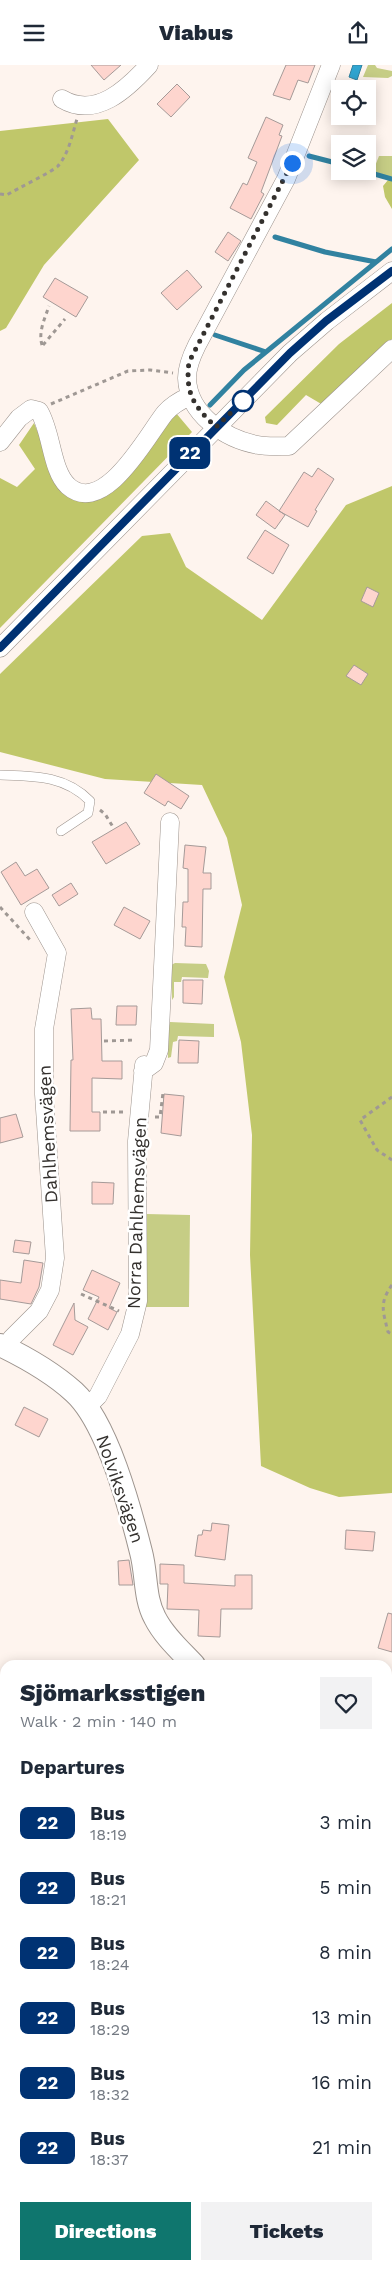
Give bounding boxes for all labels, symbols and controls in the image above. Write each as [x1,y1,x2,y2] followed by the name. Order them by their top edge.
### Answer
[20,19,48,47] icon: menu
[344,19,372,47] icon: share
[159,20,233,45] text: Viabus
[331,80,376,180] map controls
[331,80,376,125] button: locate
[331,135,376,180] button: layers
[280,151,305,176] your location
[232,390,254,412] unlabelled marker
[168,437,212,469] line badge: 22
[179,442,201,463] text: 22
[33,1064,62,1204] street label: Dahlhemsvägen
[123,1116,150,1309] street label: Norra Dahlhemsvägen
[92,1432,149,1546] street label: Nolviksvägen
[320,1677,372,1729] button: heart
[20,1679,205,1707] text: Sjömarksstigen
[20,1712,177,1731] text: Walk · 2 min · 140 m
[20,1756,125,1779] text: Departures
[90,1802,125,1825] text: Bus
[320,1811,372,1834] text: 3 min
[37,1812,58,1833] text: 22
[90,1825,127,1844] text: 18:19
[90,1867,125,1890] text: Bus
[320,1876,372,1899] text: 5 min
[37,1877,58,1898] text: 22
[90,1890,126,1909] text: 18:21
[90,1932,125,1955] text: Bus
[319,1941,372,1964] text: 8 min
[37,1942,58,1963] text: 22
[90,1955,129,1974] text: 18:24
[90,1997,125,2020] text: Bus
[312,2006,372,2029] text: 13 min
[37,2007,58,2028] text: 22
[90,2020,130,2039] text: 18:29
[90,2062,125,2085] text: Bus
[312,2071,372,2094] text: 16 min
[37,2072,58,2093] text: 22
[90,2085,130,2104] text: 18:32
[90,2127,125,2150] text: Bus
[312,2136,372,2159] text: 21 min
[37,2137,58,2158] text: 22
[90,2150,129,2169] text: 18:37
[20,2202,191,2260] button: Directions
[201,2202,372,2260] button: Tickets

